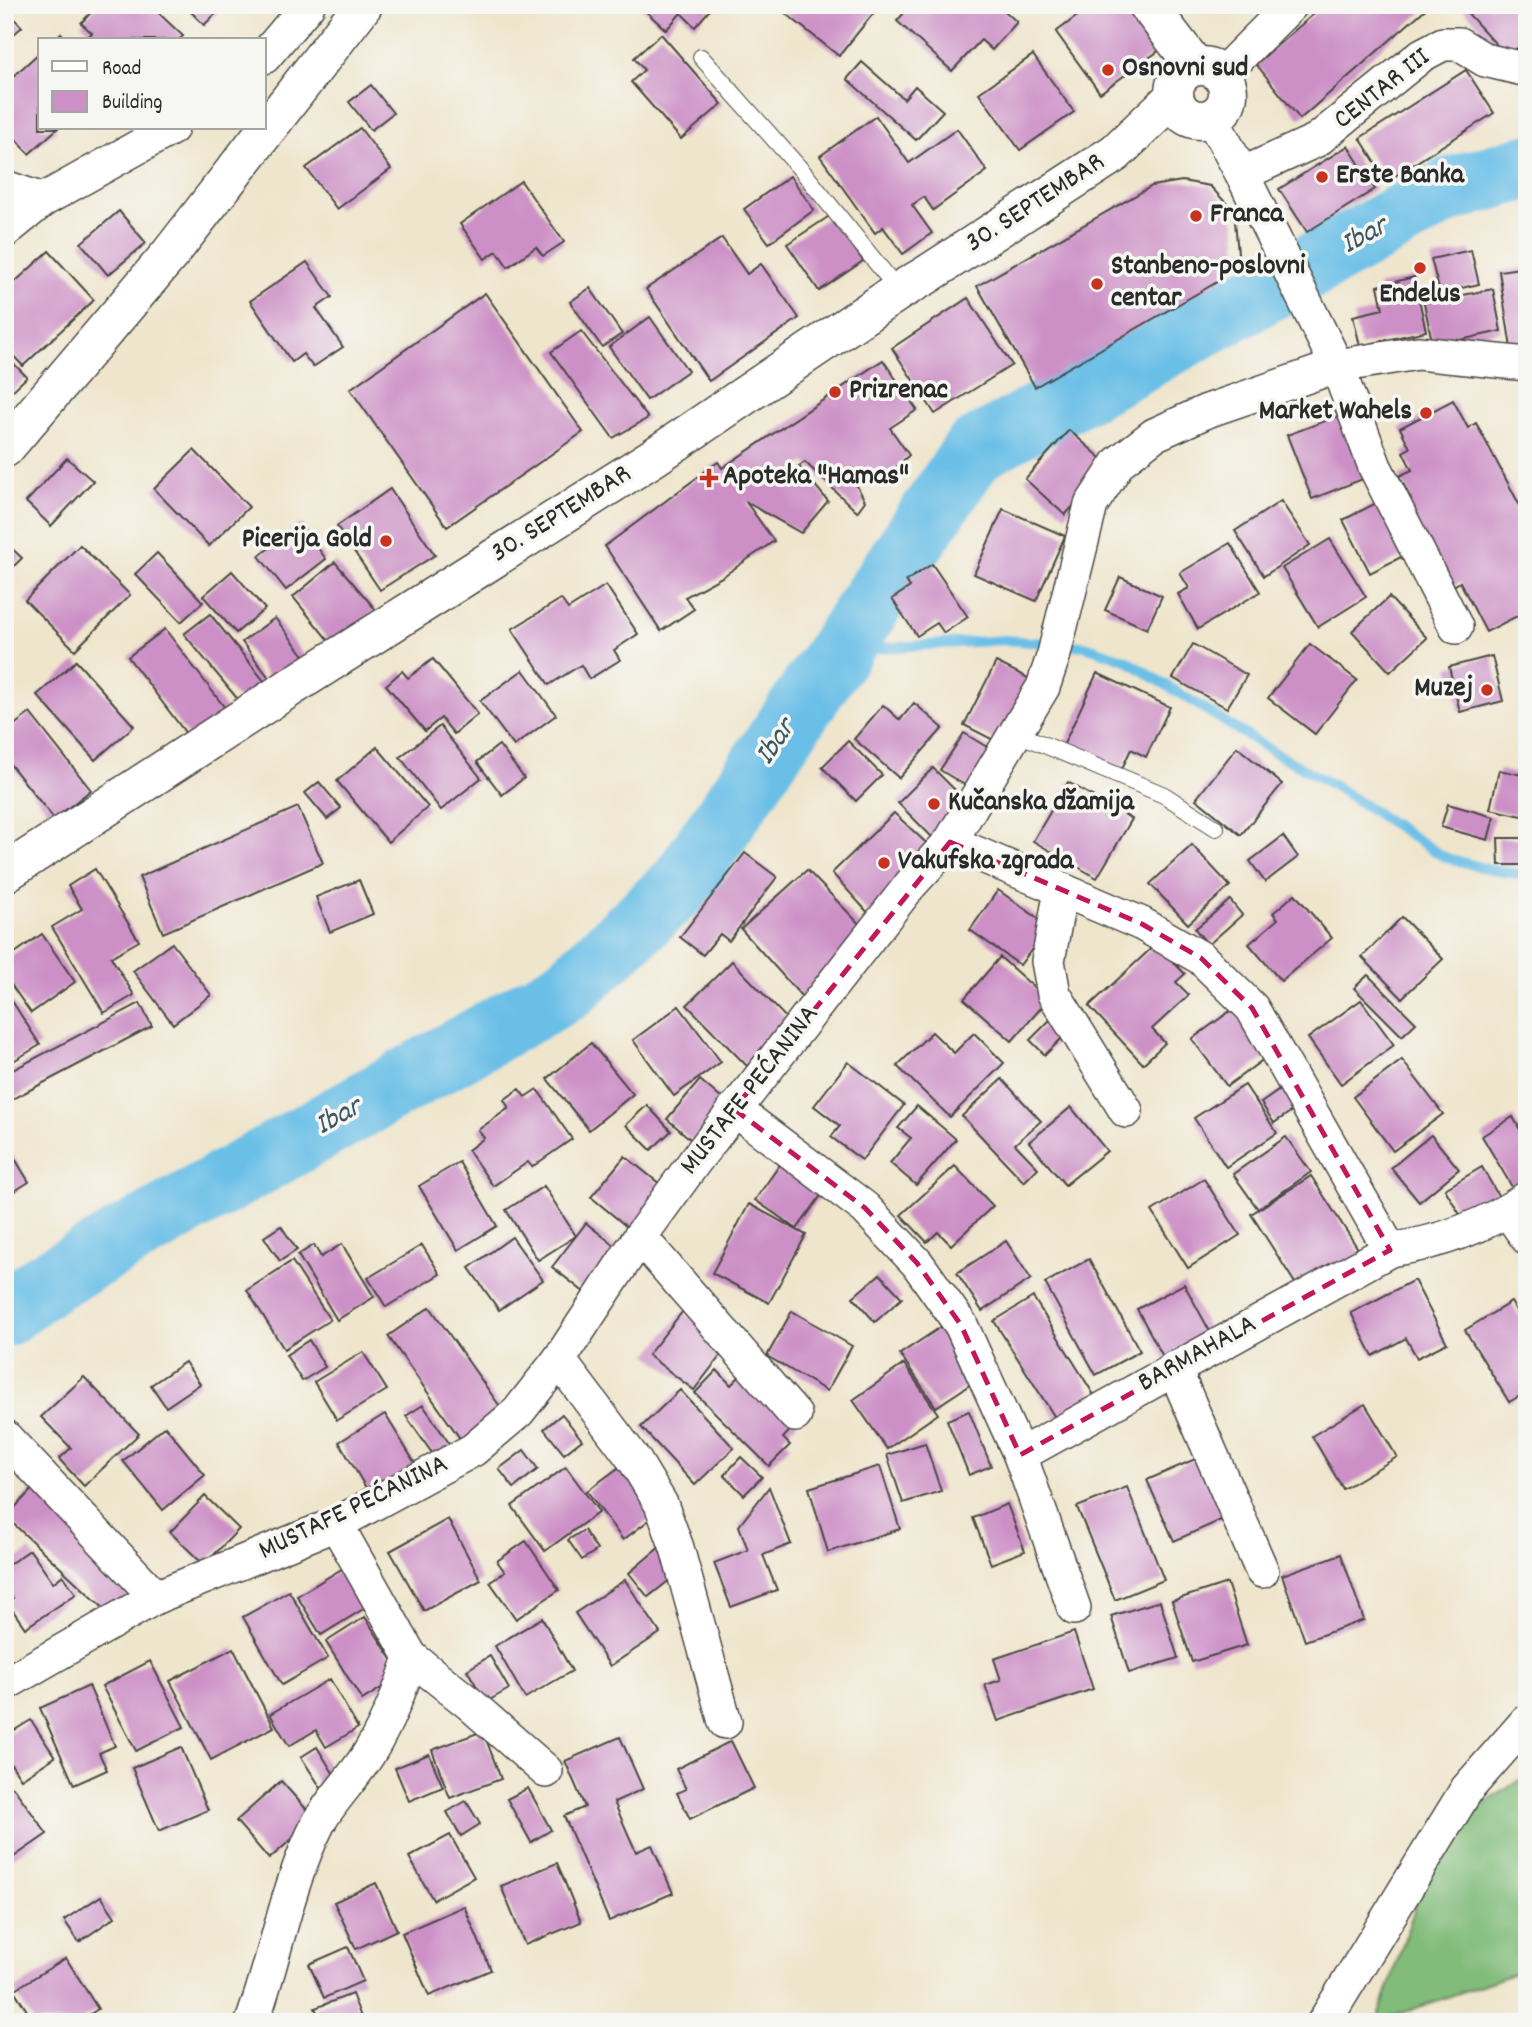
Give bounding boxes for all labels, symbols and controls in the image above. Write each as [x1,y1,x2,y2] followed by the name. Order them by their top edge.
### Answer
[38,38,266,130] legend
[1326,39,1440,141] street label: CENTAR III
[1122,50,1248,90] place label: Osnovni sud
[102,55,141,85] text: Road
[1100,62,1116,78] marker: Osnovni sud
[102,89,162,119] text: Building
[958,144,1114,264] street label: 30. SEPTEMBAR
[1336,157,1465,197] place label: Erste Banka
[1314,169,1330,185] marker: Erste Banka
[1210,196,1284,236] place label: Franca
[1334,205,1399,267] water label: Ibar
[1188,208,1204,224] marker: Franca
[1111,248,1305,320] place label: Stanbeno-poslovni centar
[1412,260,1428,276] marker: Endelus
[1089,276,1105,292] marker: Stanbeno-poslovni centar
[1379,276,1461,316] place label: Endelus
[849,372,948,412] place label: Prizrenac
[827,384,843,400] marker: Prizrenac
[1259,393,1412,433] place label: Market Wahels
[1418,405,1434,421] marker: Market Wahels
[484,456,640,574] street label: 30. SEPTEMBAR
[723,458,909,498] place label: Apoteka "Hamas"
[701,470,717,486] marker: Apoteka "Hamas"
[242,521,372,561] place label: Picerija Gold
[378,533,394,549] marker: Picerija Gold
[1414,670,1473,710] place label: Muzej
[1479,682,1495,698] marker: Muzej
[746,709,810,775] water label: Ibar
[948,784,1135,824] place label: Kučanska džamija
[926,796,942,812] marker: Kučanska džamija
[898,843,1074,883] place label: Vakufska zgrada
[876,855,892,871] marker: Vakufska zgrada
[672,997,830,1185] street label: MUSTAFE PEĆANINA
[308,1086,373,1148] water label: Ibar
[1131,1306,1265,1404] street label: BARMAHALA
[252,1446,456,1572] street label: MUSTAFE PEĆANINA

